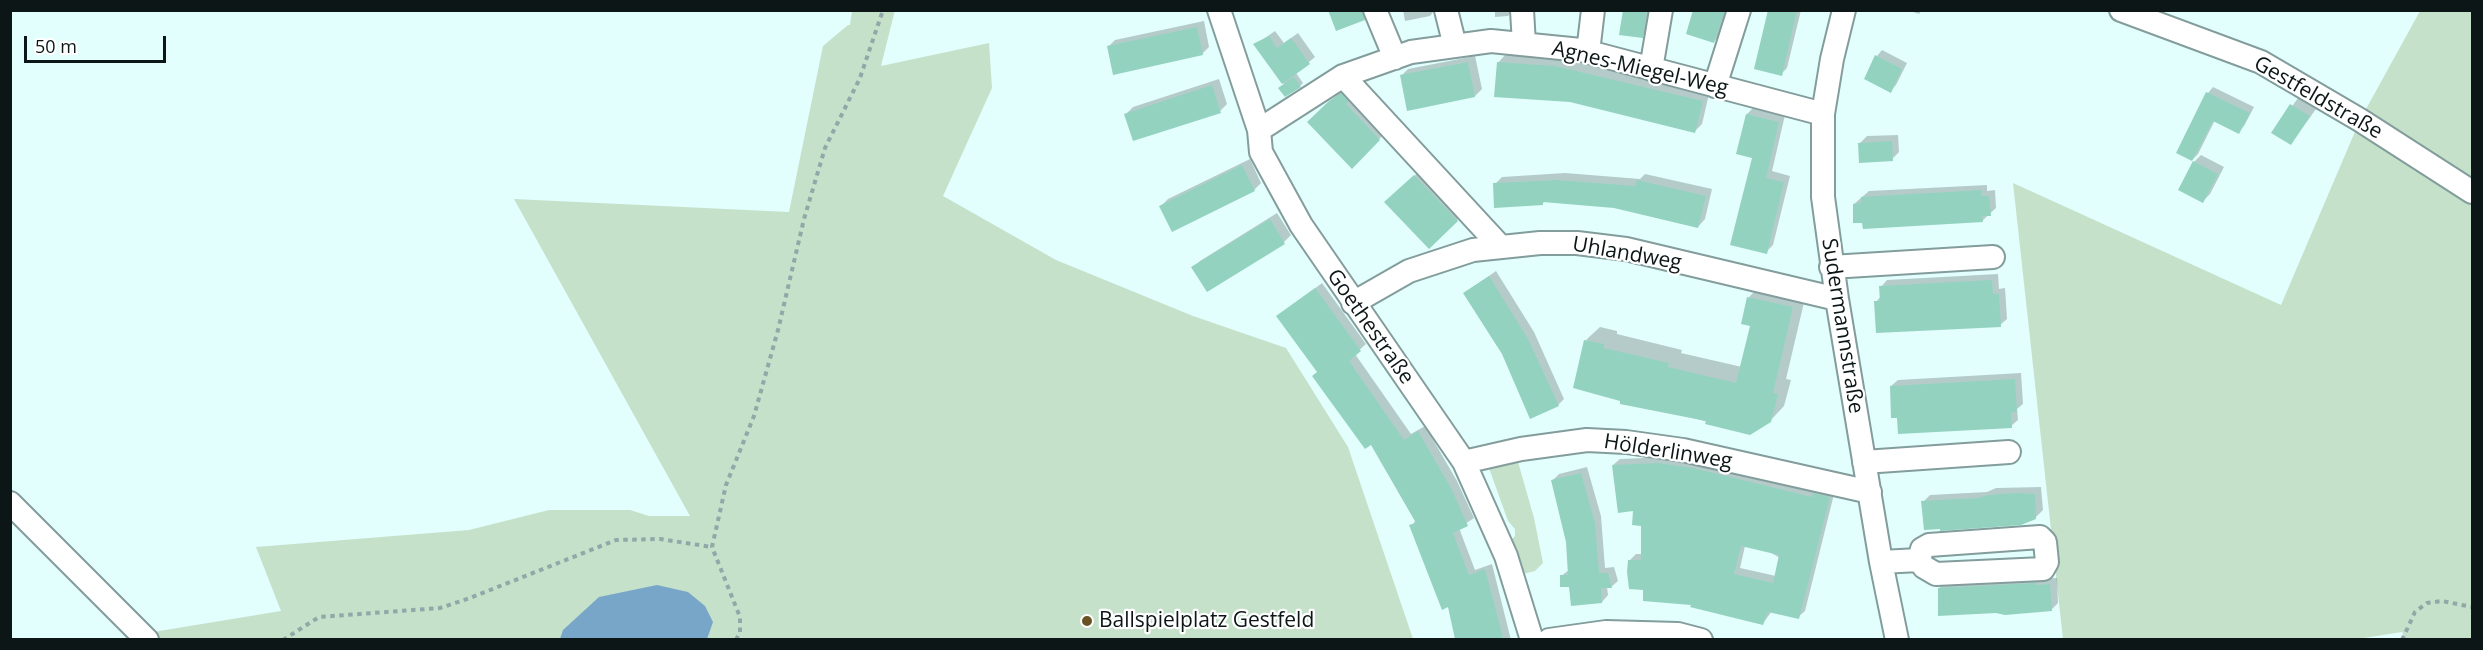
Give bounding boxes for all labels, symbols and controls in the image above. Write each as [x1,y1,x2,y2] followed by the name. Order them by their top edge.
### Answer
[27,24,170,62] scale bar
[35,34,77,58] text: 50 m
[1550,36,1730,102] street label: Agnes-Miegel-Weg
[2249,51,2387,145] street label: Gestfeldstraße
[1570,232,1684,276] street label: Uhlandweg
[1816,237,1868,415] street label: Sudermannstraße
[1321,265,1419,389] street label: Goethestraße
[1602,429,1734,475] street label: Hölderlinweg
[1099,608,1314,634] place label: Ballspielplatz Gestfeld
[1080,614,1094,628] marker: Ballspielplatz Gestfeld

